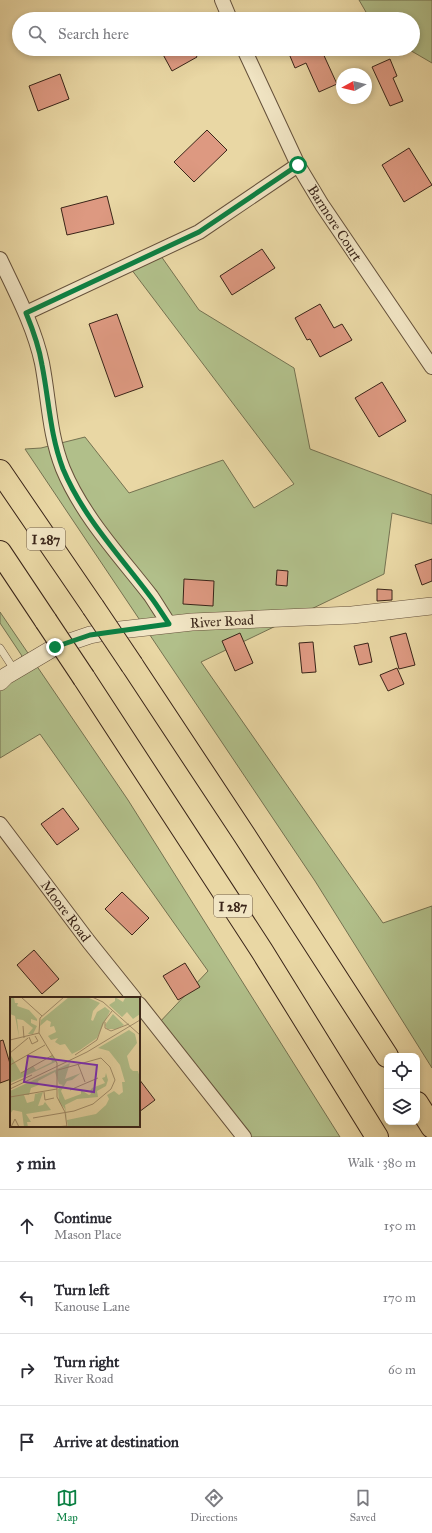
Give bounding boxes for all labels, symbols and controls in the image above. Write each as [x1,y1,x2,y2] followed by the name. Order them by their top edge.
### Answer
[12,12,420,56] search box
[26,23,48,45] icon: search
[58,25,129,43] text: Search here
[336,68,372,104] north arrow
[289,156,307,174] route start
[304,182,366,265] street label: Barmore Court
[27,528,65,550] road number: I 287
[190,611,254,632] street label: River Road
[46,638,64,656] route end
[37,877,94,945] street label: Moore Road
[214,895,252,917] road number: I 287
[10,997,140,1127] inset map
[384,1053,420,1125] map controls
[384,1053,420,1089] button: locate
[384,1089,420,1125] button: layers
[16,1153,56,1174] text: 5 min
[347,1155,416,1171] text: Walk · 380 m
[54,1209,112,1227] text: Continue
[16,1215,38,1237] icon: ahead
[384,1218,416,1234] text: 150 m
[54,1227,121,1243] text: Mason Place
[54,1281,110,1299] text: Turn left
[16,1287,38,1309] icon: left
[383,1290,416,1306] text: 170 m
[54,1299,130,1315] text: Kanouse Lane
[54,1353,119,1371] text: Turn right
[16,1359,38,1381] icon: right
[388,1362,416,1378] text: 60 m
[54,1371,113,1387] text: River Road
[16,1431,38,1453] icon: arrive
[54,1433,179,1451] text: Arrive at destination
[56,1487,78,1524] tab: Map
[190,1487,238,1524] tab: Directions
[350,1487,376,1524] tab: Saved

